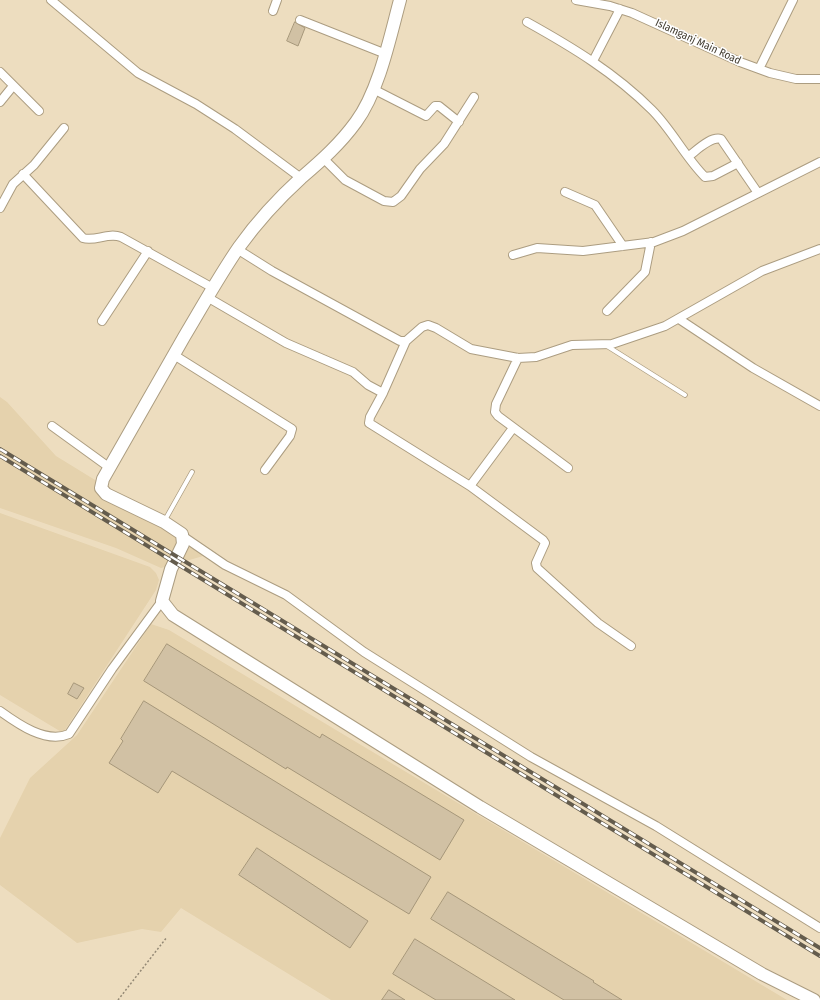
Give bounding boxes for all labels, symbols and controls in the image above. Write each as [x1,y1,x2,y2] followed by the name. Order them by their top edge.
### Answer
[653,16,743,68] street label: Islamganj Main Road

